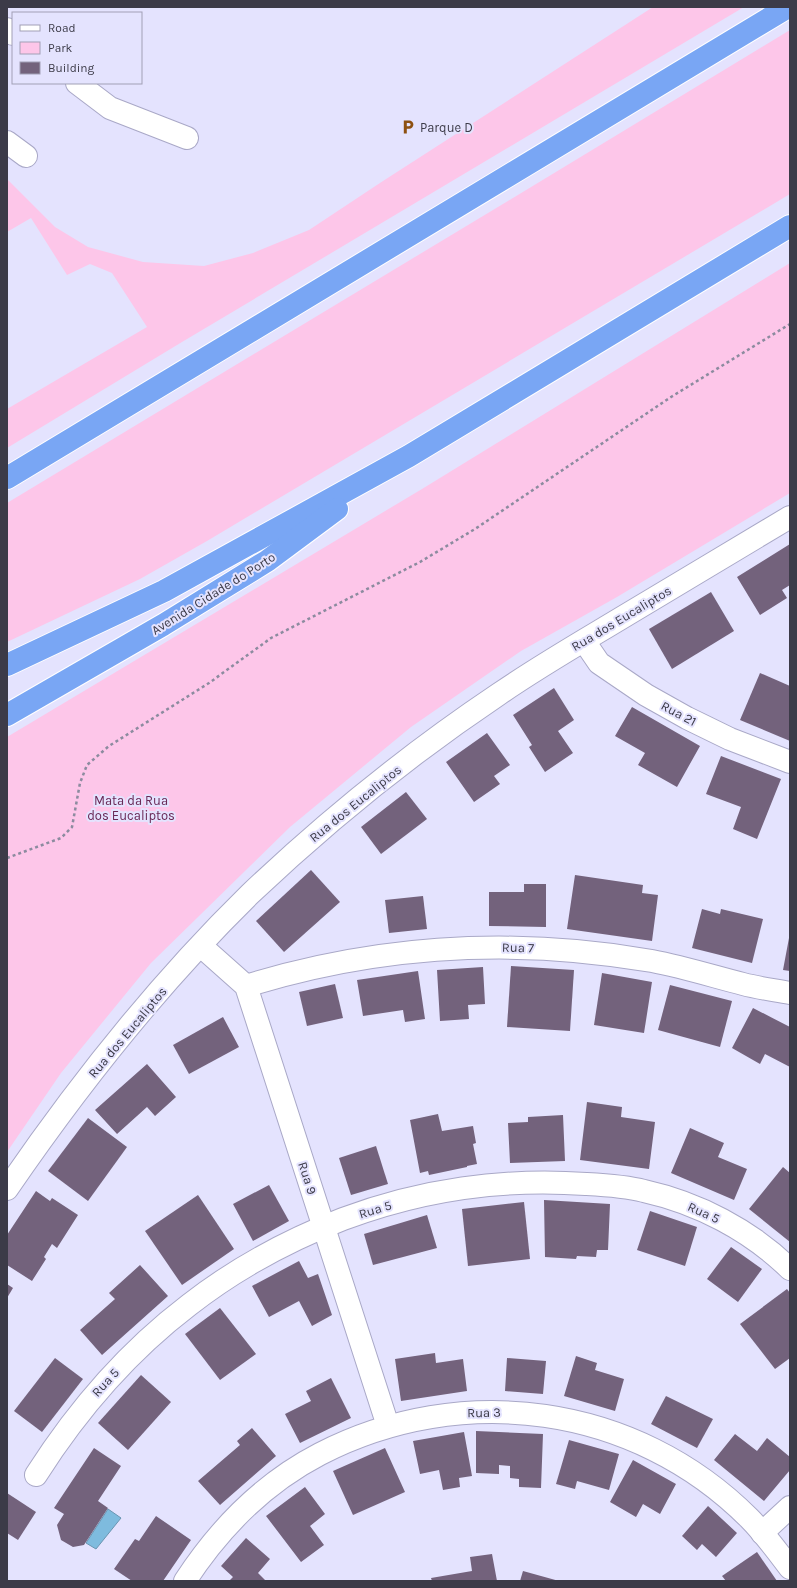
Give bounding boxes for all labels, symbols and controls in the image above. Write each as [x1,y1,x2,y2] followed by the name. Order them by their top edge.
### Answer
[12,12,142,84] legend
[48,21,76,35] text: Road
[48,41,73,55] text: Park
[48,61,95,75] text: Building
[399,118,417,136] parking icon: Parque D
[420,120,473,136] place label: Parque D
[149,549,278,638] street label: Avenida Cidade do Porto
[569,583,674,654] street label: Rua dos Eucaliptos
[659,698,699,729] street label: Rua 21
[306,762,404,845] street label: Rua dos Eucaliptos
[87,793,175,823] park label: Mata da Rua dos Eucaliptos
[502,940,534,955] street label: Rua 7
[85,984,170,1081] street label: Rua dos Eucaliptos
[295,1160,320,1196] street label: Rua 9
[357,1197,393,1222] street label: Rua 5
[685,1199,722,1226] street label: Rua 5
[89,1365,122,1400] street label: Rua 5
[467,1405,501,1420] street label: Rua 3

